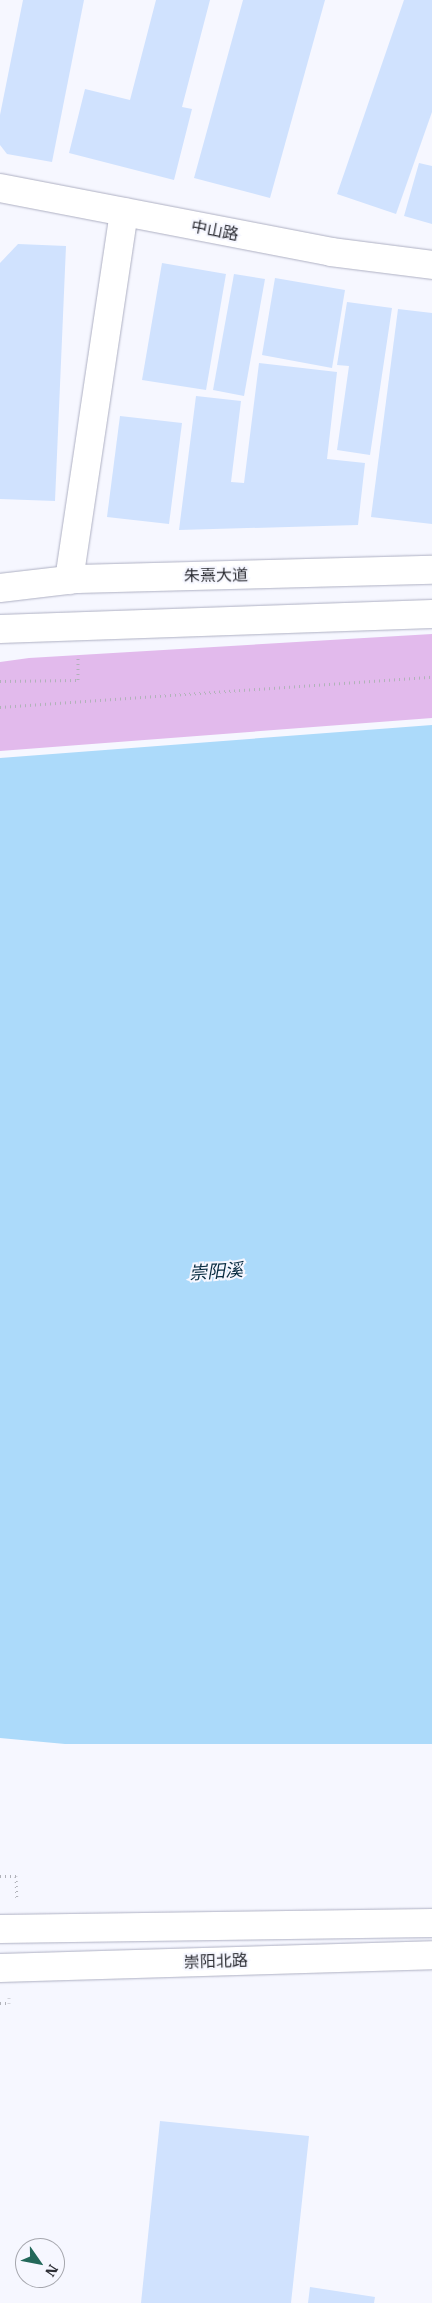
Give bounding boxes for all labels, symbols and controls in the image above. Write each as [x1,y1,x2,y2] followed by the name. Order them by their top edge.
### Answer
[190,216,240,244] street label: 中山路
[184,565,248,585] street label: 朱熹大道
[188,1259,244,1285] water label: 崇阳溪
[184,1950,248,1972] street label: 崇阳北路
[15,2238,65,2288] north arrow
[41,2261,62,2280] text: N

